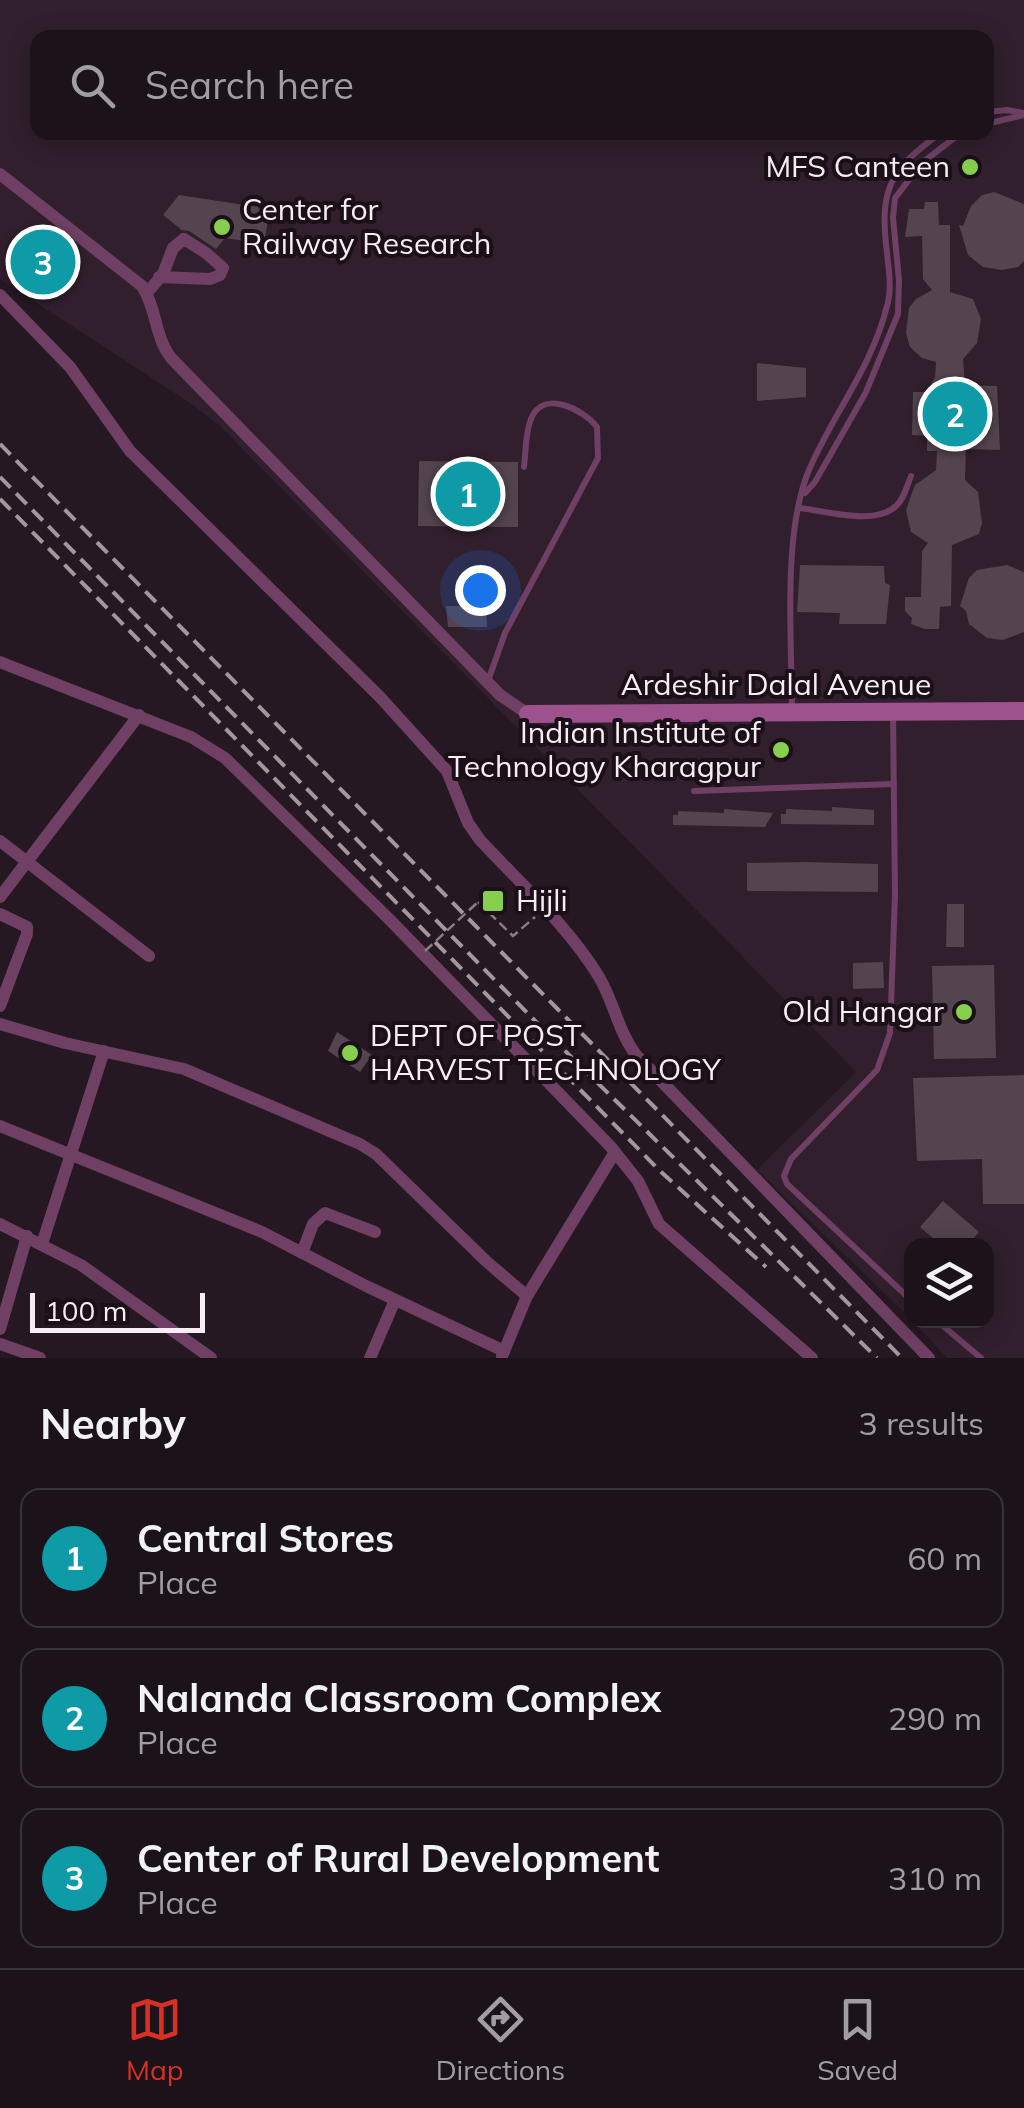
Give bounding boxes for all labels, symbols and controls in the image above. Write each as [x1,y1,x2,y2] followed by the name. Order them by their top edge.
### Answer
[30,30,994,140] search box
[65,58,120,113] icon: search
[145,61,354,109] text: Search here
[765,147,950,185] place label: MFS Canteen
[959,156,981,178] marker: MFS Canteen
[242,190,491,262] place label: Center for Railway Research
[211,216,233,238] marker: Center for Railway Research
[10,224,76,300] pin: 3
[922,376,988,452] pin: 2
[436,456,500,532] pin: 1
[455,565,506,616] your location
[621,665,931,703] street label: Ardeshir Dalal Avenue
[448,713,762,785] place label: Indian Institute of Technology Kharagpur
[770,739,792,761] marker: Indian Institute of Technology Kharagpur
[516,881,568,919] place label: Hijli
[480,888,506,914] marker: Hijli
[782,992,944,1030] place label: Old Hangar
[953,1001,975,1023] marker: Old Hangar
[370,1016,722,1088] place label: DEPT OF POST HARVEST TECHNOLOGY
[339,1042,361,1064] marker: DEPT OF POST HARVEST TECHNOLOGY
[904,1238,994,1328] map controls
[904,1238,994,1328] button: layers
[30,1288,205,1332] scale bar
[45,1293,127,1328] text: 100 m
[40,1397,186,1450] text: Nearby
[859,1403,984,1443] text: 3 results
[137,1514,394,1562] text: Central Stores
[65,1538,84,1578] text: 1
[907,1538,982,1578] text: 60 m
[137,1562,218,1602] text: Place
[137,1674,661,1722] text: Nalanda Classroom Complex
[65,1698,84,1738] text: 2
[888,1698,982,1738] text: 290 m
[137,1722,218,1762] text: Place
[137,1834,659,1882] text: Center of Rural Development
[65,1858,84,1898] text: 3
[888,1858,982,1898] text: 310 m
[137,1882,218,1922] text: Place
[126,1992,184,2087] tab: Map
[436,1992,565,2087] tab: Directions
[817,1992,898,2087] tab: Saved

